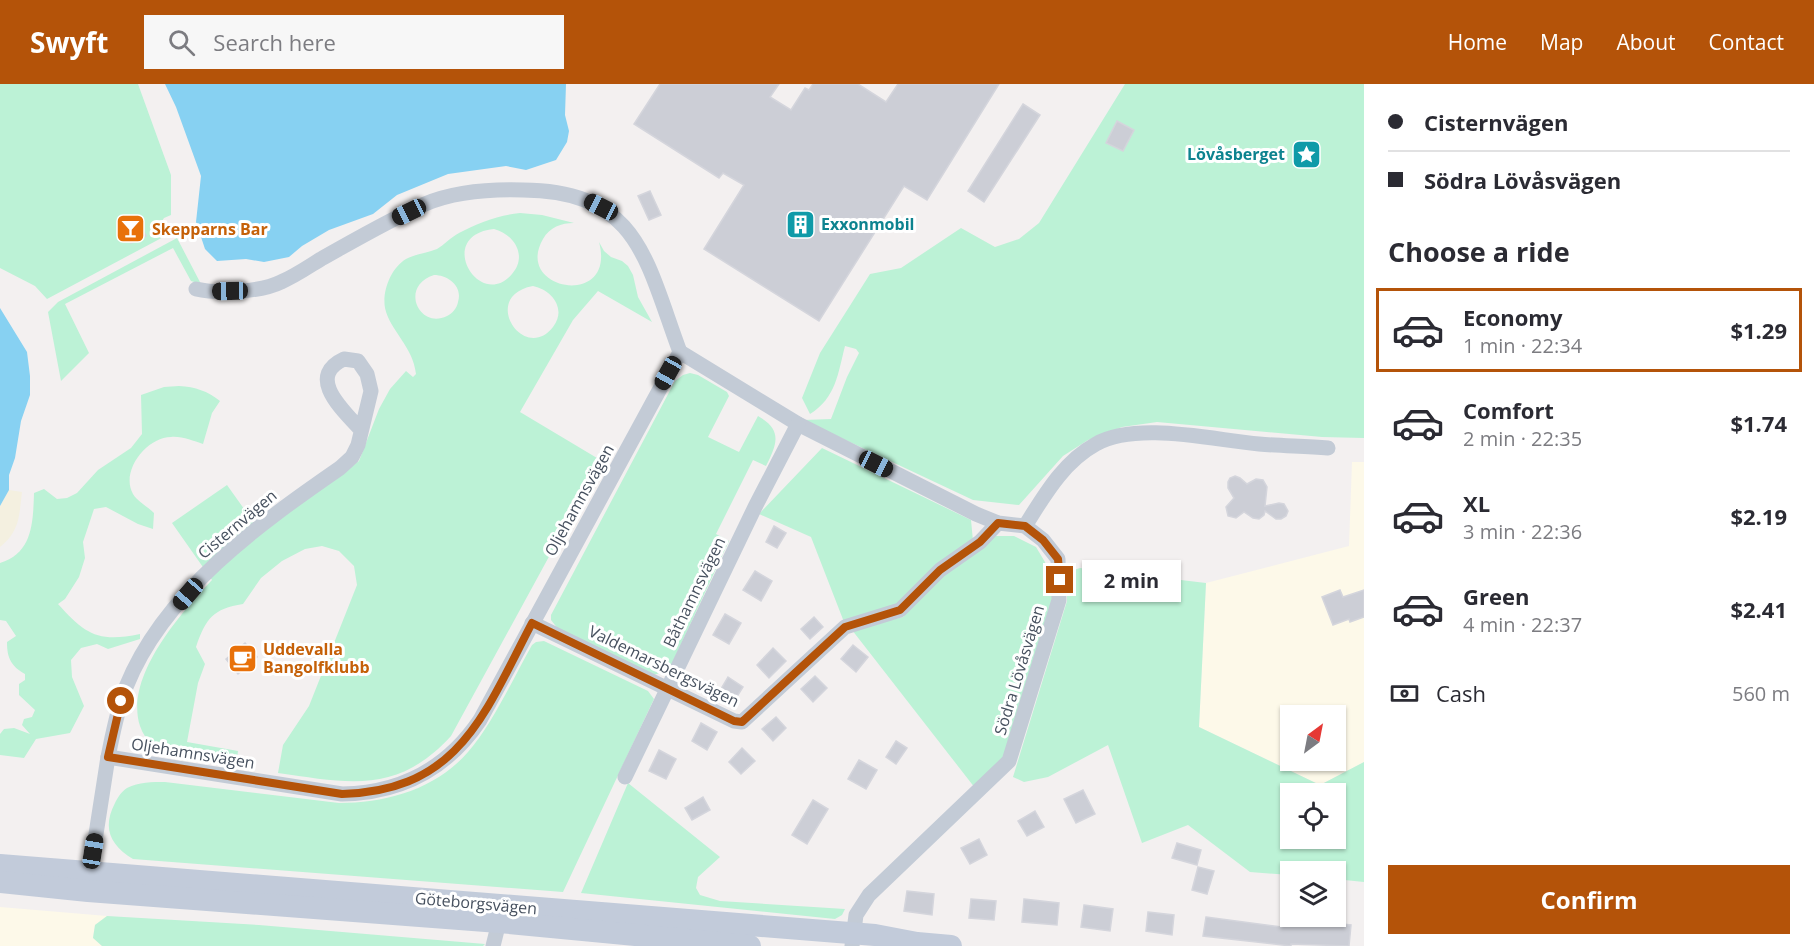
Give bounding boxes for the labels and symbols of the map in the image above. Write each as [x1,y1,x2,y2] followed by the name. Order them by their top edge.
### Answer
[1290,138,1322,170] place icon: Lövåsberget
[1187,143,1285,165] place label: Lövåsberget
[581,191,621,223] car
[389,196,429,228] car
[784,208,816,240] building icon: Exxonmobil
[115,213,147,245] bar icon: Skepparns Bar
[821,213,914,235] place label: Exxonmobil
[152,218,268,240] place label: Skepparns Bar
[212,282,248,300] car
[651,353,685,393] car
[539,440,619,560] street label: Oljehamnsvägen
[856,448,896,480] car
[193,484,281,564] street label: Cisternvägen
[658,533,730,651] street label: Båthamnsvägen
[1081,559,1180,601] callout: 2 min
[1046,566,1073,593] route end
[169,575,207,613] car
[989,602,1049,738] street label: Södra Lövåsvägen
[585,620,743,712] street label: Valdemarsbergsvägen
[263,638,370,678] place label: Uddevalla Bangolfklubb
[226,642,258,674] cafe icon: Uddevalla Bangolfklubb
[107,687,134,714] route start
[1280,705,1346,771] north arrow
[130,732,256,774] street label: Oljehamnsvägen
[81,832,105,870] car
[414,887,538,919] street label: Göteborgsvägen

